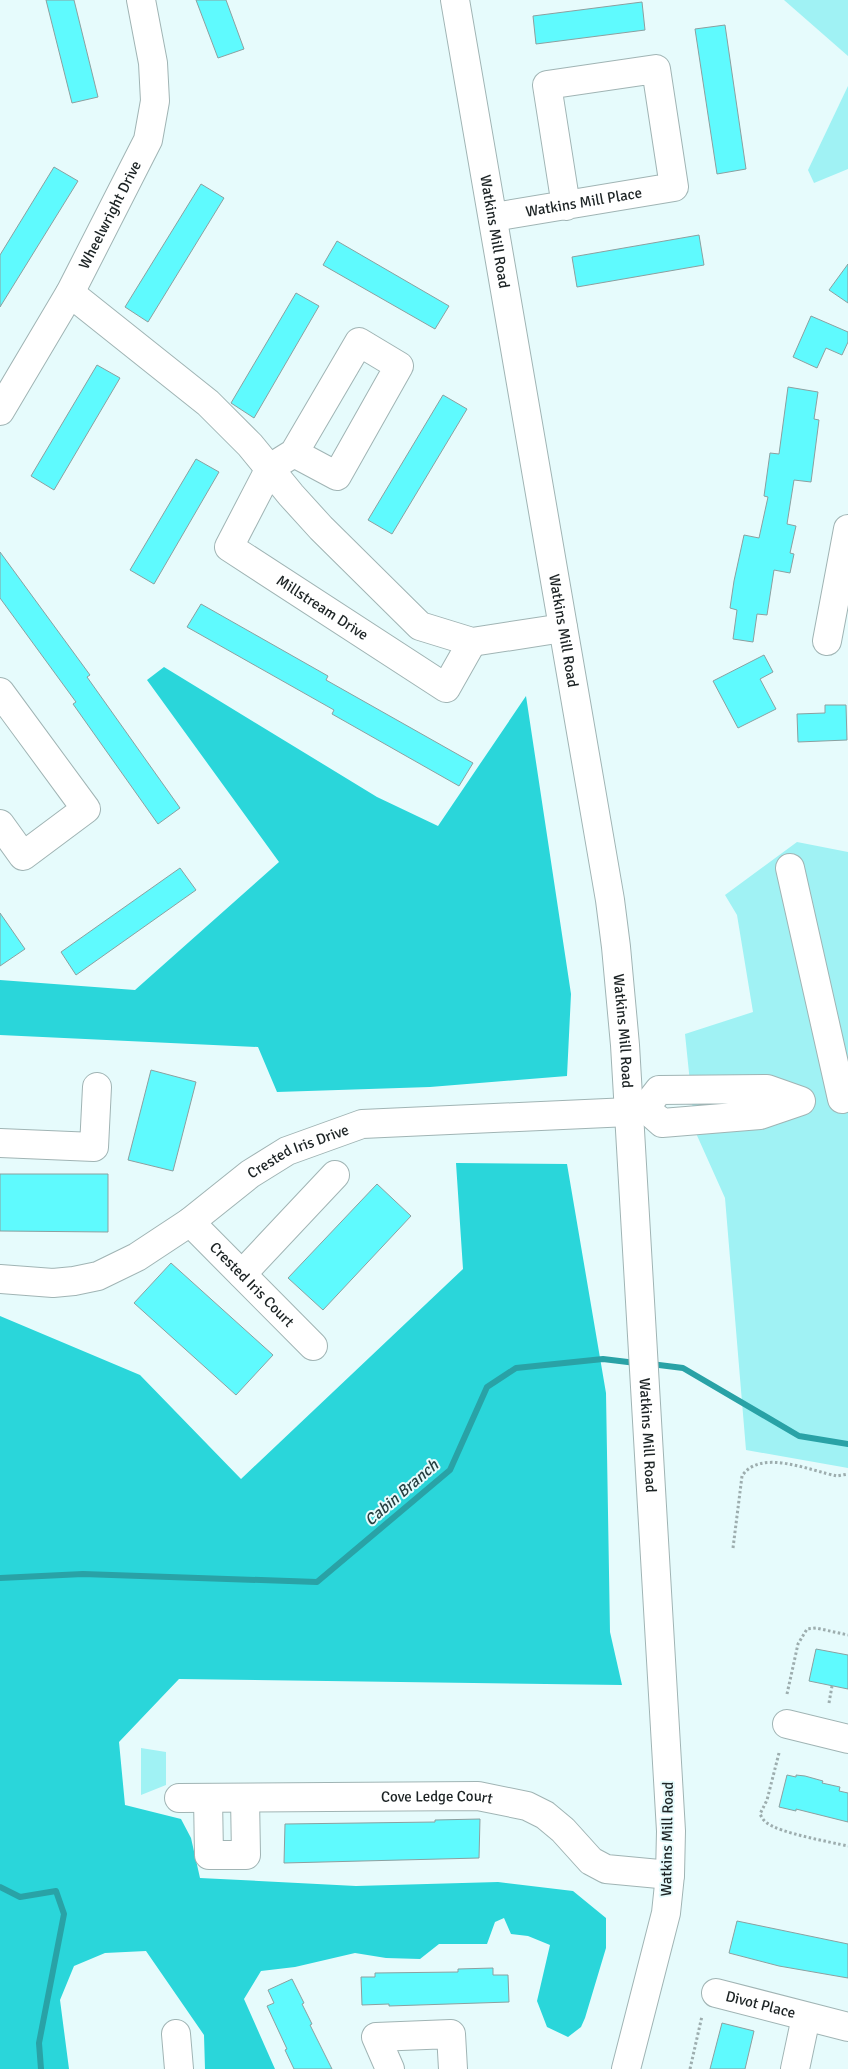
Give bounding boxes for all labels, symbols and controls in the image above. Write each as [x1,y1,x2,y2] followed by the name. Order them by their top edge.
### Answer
[75,158,145,272] street label: Wheelwright Drive
[476,174,514,290] street label: Watkins Mill Road
[524,183,643,221] street label: Watkins Mill Place
[273,571,372,644] street label: Millstream Drive
[545,573,582,689] street label: Watkins Mill Road
[610,973,637,1089] street label: Watkins Mill Road
[244,1121,351,1182] street label: Crested Iris Drive
[206,1238,298,1331] street label: Crested Iris Court
[636,1377,660,1493] street label: Watkins Mill Road
[361,1455,444,1530] water label: Cabin Branch
[657,1781,677,1896] street label: Watkins Mill Road
[381,1787,494,1808] street label: Cove Ledge Court
[724,1987,797,2022] street label: Divot Place

